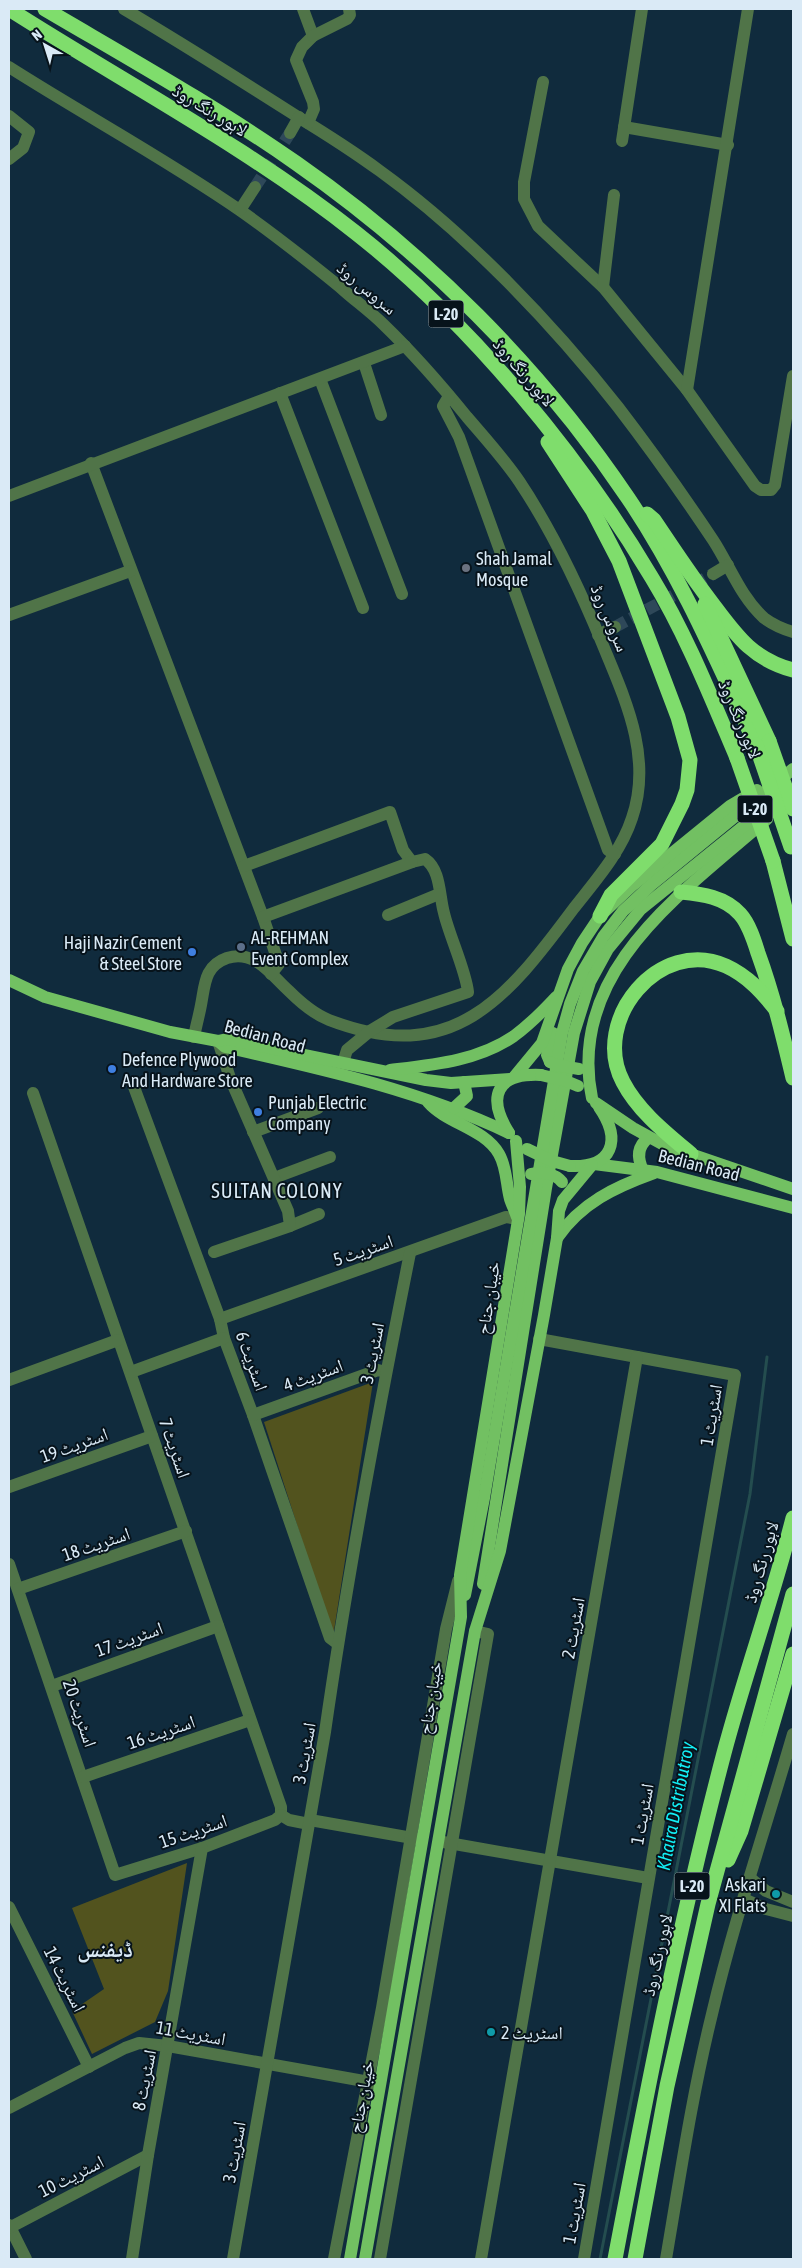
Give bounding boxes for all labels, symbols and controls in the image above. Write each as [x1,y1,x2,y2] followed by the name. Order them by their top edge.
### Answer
[20,20,70,70] north arrow
[29,26,45,44] text: N
[169,80,251,140] street label: لاہور رنگ روڈ
[332,257,401,320] street label: سروس روڈ
[428,300,464,328] road number: L-20
[489,334,559,410] street label: لاہور رنگ روڈ
[476,548,552,590] place label: Shah Jamal Mosque
[460,562,472,574] marker: Shah Jamal Mosque
[586,581,634,655] street label: سروس روڈ
[714,677,766,761] street label: لاہور رنگ روڈ
[738,796,772,822] road number: L-20
[251,927,348,969] place label: AL-REHMAN Event Complex
[64,932,182,974] place label: Haji Nazir Cement & Steel Store
[235,941,247,953] marker: AL-REHMAN Event Complex
[186,946,198,958] marker: Haji Nazir Cement & Steel Store
[222,1015,308,1057] street label: Bedian Road
[122,1049,253,1091] place label: Defence Plywood And Hardware Store
[106,1063,118,1075] marker: Defence Plywood And Hardware Store
[268,1092,366,1134] place label: Punjab Electric Company
[252,1106,264,1118] marker: Punjab Electric Company
[656,1145,742,1185] street label: Bedian Road
[211,1179,343,1202] district label: SULTAN COLONY
[330,1230,396,1270] street label: اسٹریٹ 5
[472,1260,506,1336] street label: خیبان جناح
[356,1321,388,1385] street label: اسٹریٹ 3
[231,1328,272,1394] street label: اسٹریٹ 6
[280,1355,346,1396] street label: اسٹریٹ 4
[696,1383,726,1447] street label: اسٹریٹ 1
[155,1415,195,1481] street label: اسٹریٹ 7
[37,1423,111,1467] street label: اسٹریٹ 19
[739,1519,783,1605] street label: لاہور رنگ روڈ
[59,1523,133,1566] street label: اسٹریٹ 18
[557,1596,589,1660] street label: اسٹریٹ 2
[92,1617,166,1661] street label: اسٹریٹ 17
[414,1660,448,1736] street label: خیبان جناح
[58,1676,101,1750] street label: اسٹریٹ 20
[124,1711,198,1754] street label: اسٹریٹ 16
[288,1721,320,1785] street label: اسٹریٹ 3
[652,1740,698,1872] water label: Khaira Distributroy
[626,1782,658,1846] street label: اسٹریٹ 1
[156,1810,230,1853] street label: اسٹریٹ 15
[674,1872,710,1900] road number: L-20
[719,1874,766,1916] place label: Askari XI Flats
[770,1888,782,1900] marker: Askari XI Flats
[637,1912,677,1998] street label: لاہور رنگ روڈ
[77,1936,133,1963] district label: ڈیفنس
[39,1943,90,2015] street label: اسٹریٹ 14
[155,2017,227,2050] street label: اسٹریٹ 11
[501,2022,563,2043] place label: اسٹریٹ 2
[485,2026,497,2038] marker: اسٹریٹ 2
[128,2048,160,2112] street label: اسٹریٹ 8
[344,2059,380,2135] street label: خیبان جناح
[218,2120,250,2184] street label: اسٹریٹ 3
[35,2151,107,2202] street label: اسٹریٹ 10
[558,2181,590,2245] street label: اسٹریٹ 1

